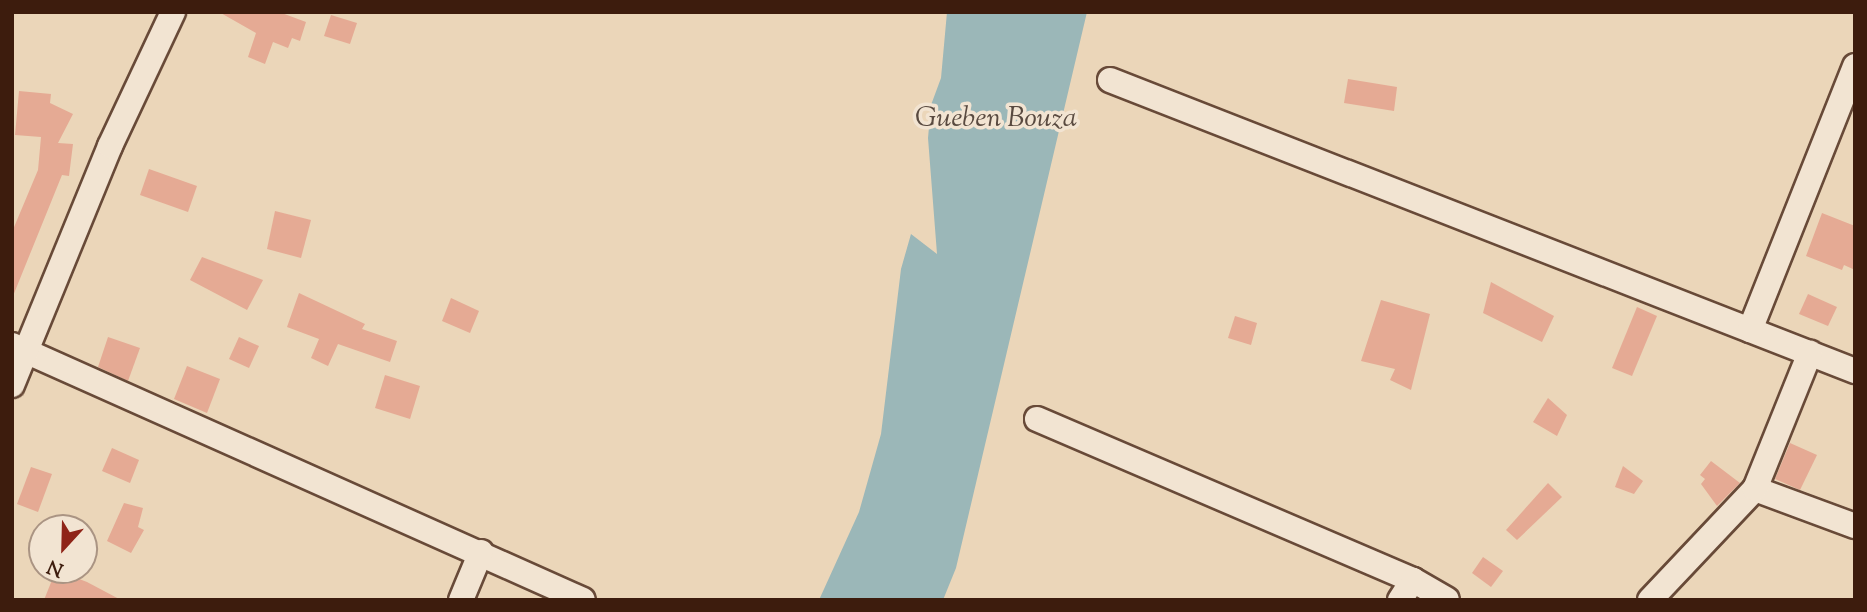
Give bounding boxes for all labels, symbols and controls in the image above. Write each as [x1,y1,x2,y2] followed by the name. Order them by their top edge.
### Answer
[915,102,1077,136] water label: Gueben Bouza
[28,514,98,584] north arrow
[44,552,68,582] text: N

